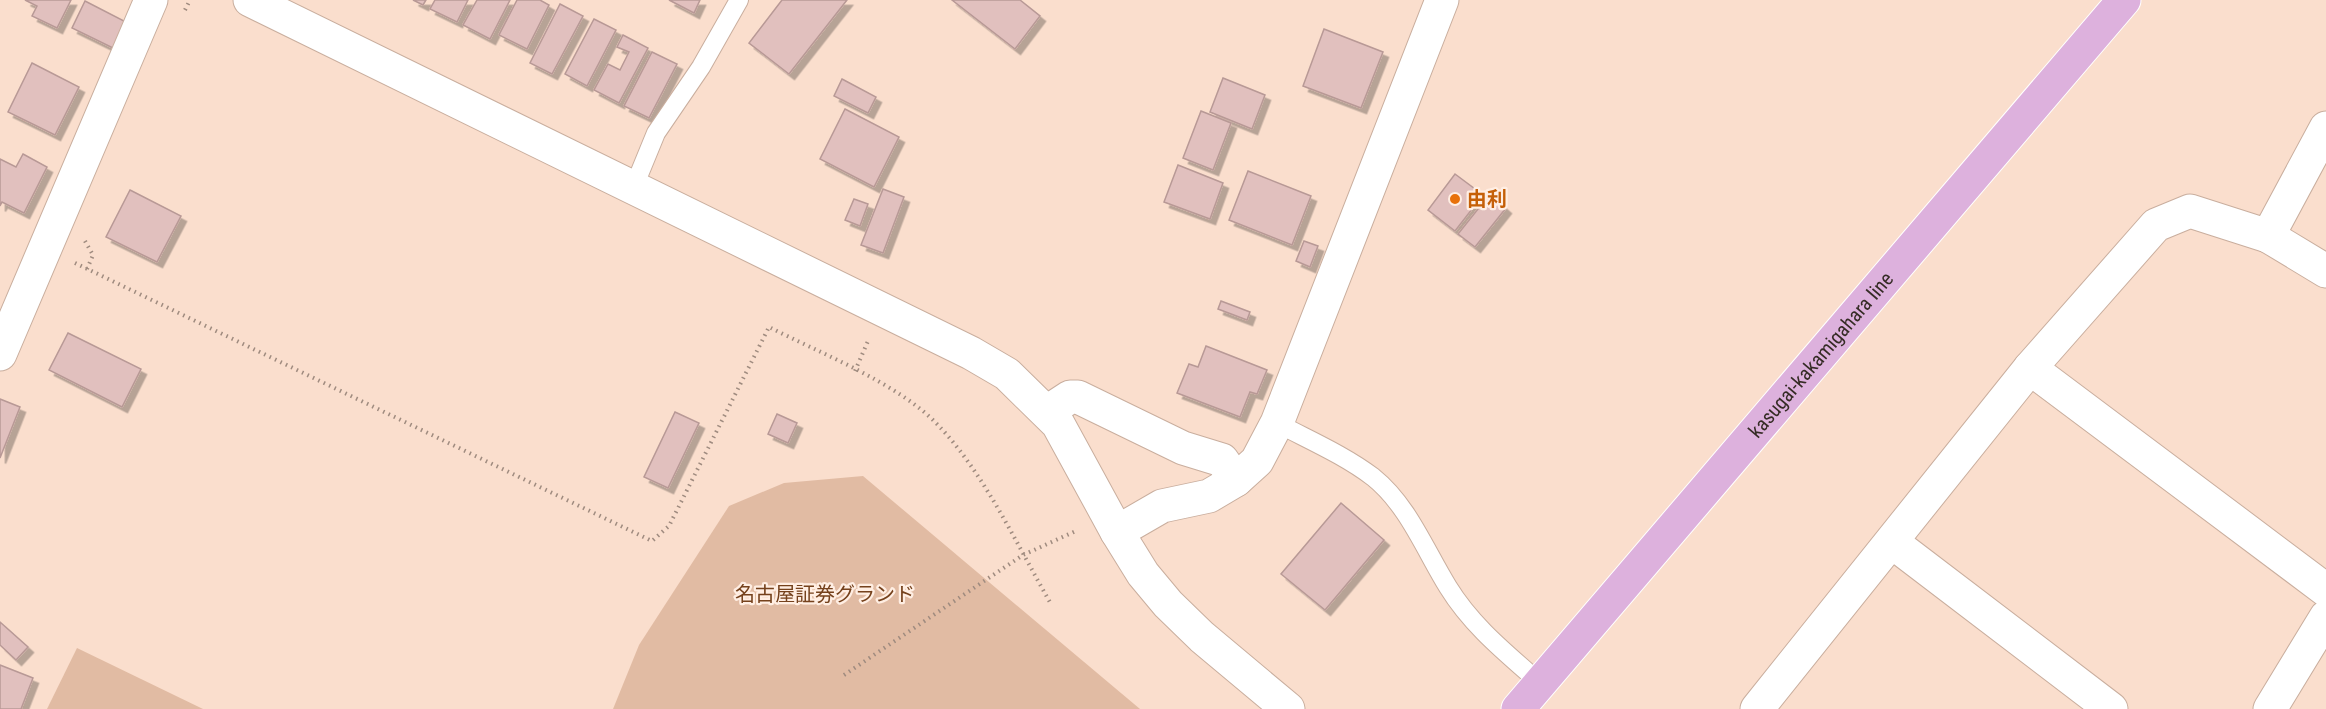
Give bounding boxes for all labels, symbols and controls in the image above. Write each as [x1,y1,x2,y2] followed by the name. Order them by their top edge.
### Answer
[1467,187,1507,211] place label: 由利
[1448,192,1462,206] marker: 由利
[1743,267,1898,442] street label: kasugai-kakamigahara line
[735,582,915,606] park label: 名古屋証券グランド

